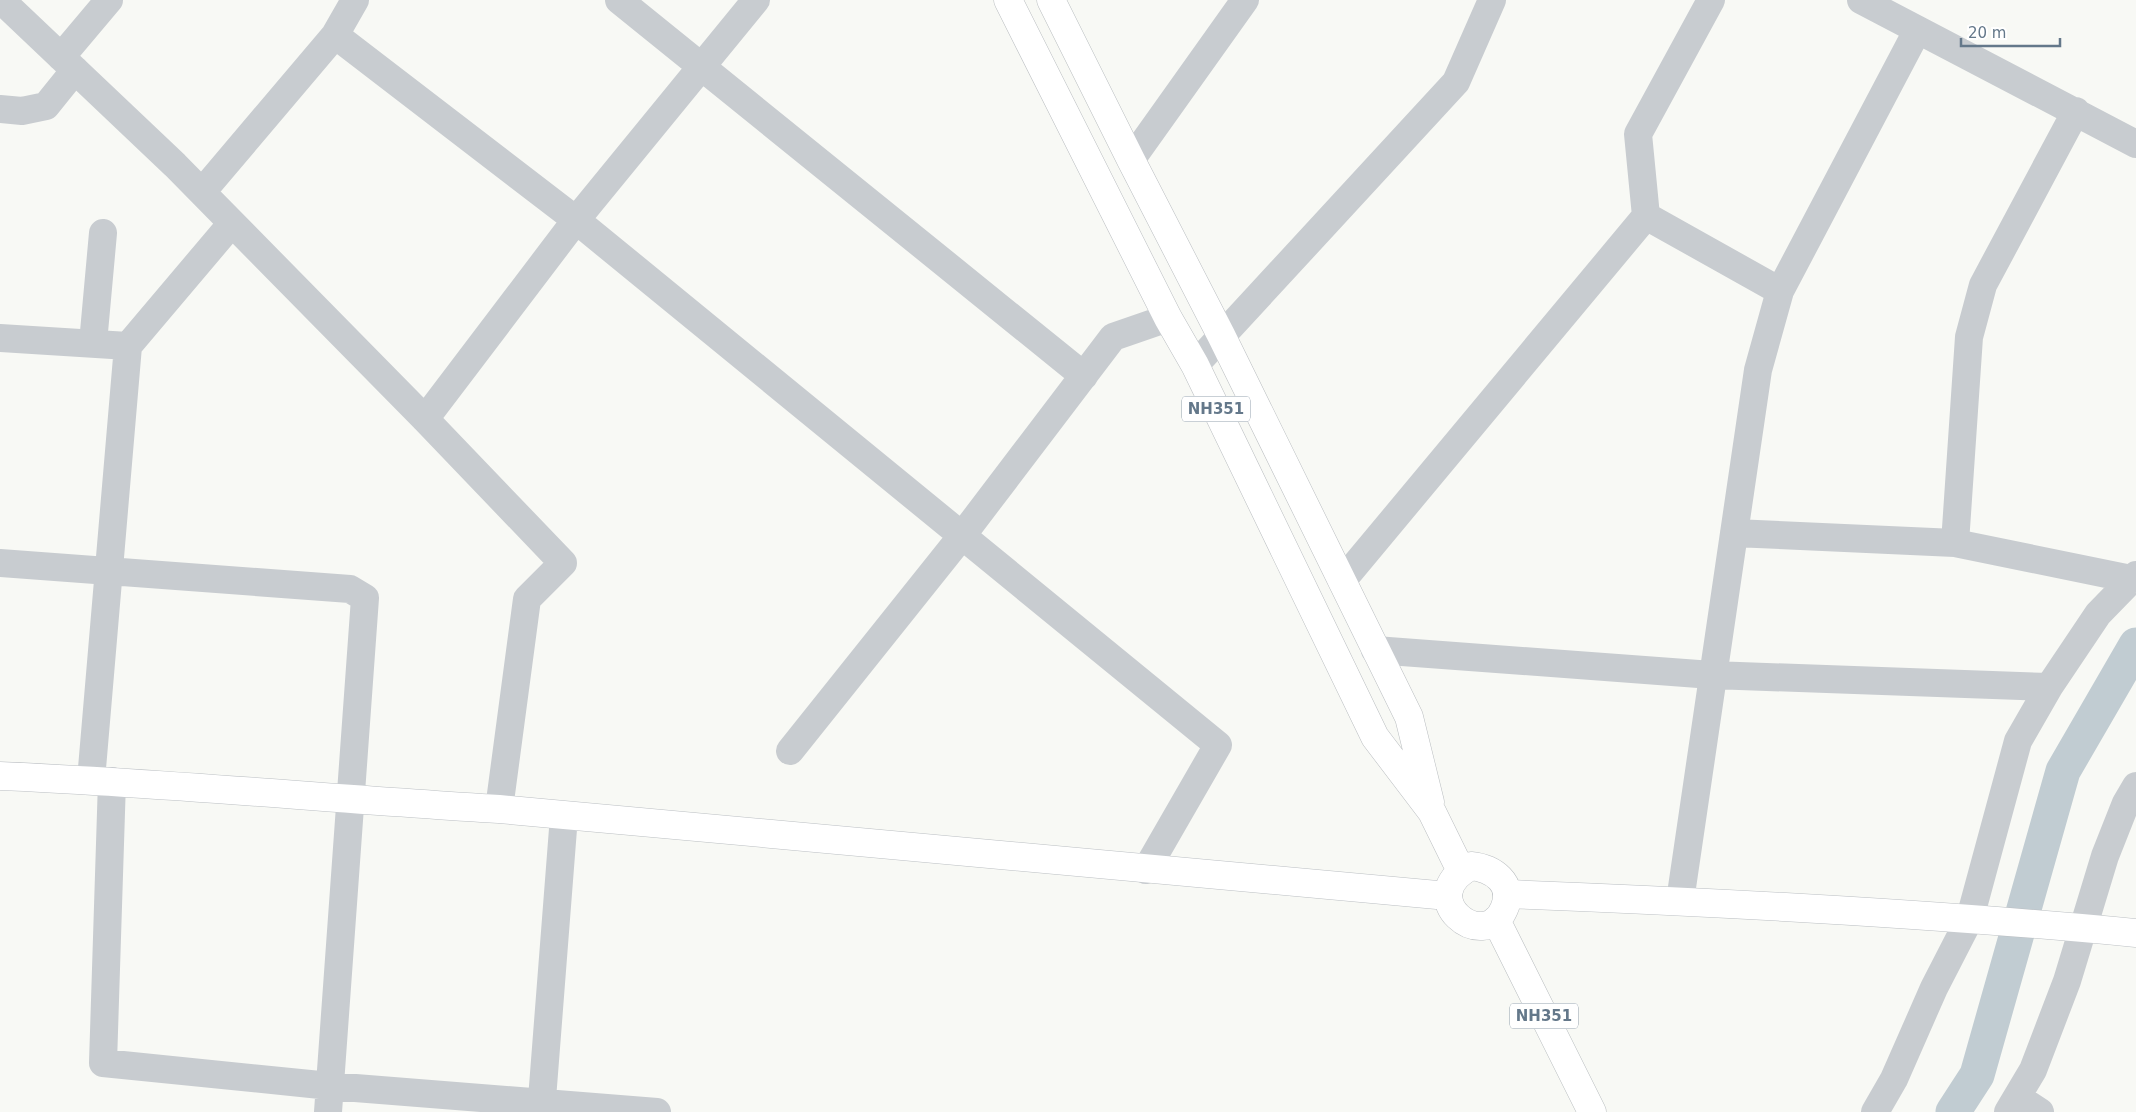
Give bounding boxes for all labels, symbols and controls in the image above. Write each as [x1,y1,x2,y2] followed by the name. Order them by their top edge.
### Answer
[1961,15,2060,47] scale bar
[1968,24,2006,42] text: 20 m
[1182,396,1250,422] road number: NH351
[1510,1004,1578,1028] road number: NH351

